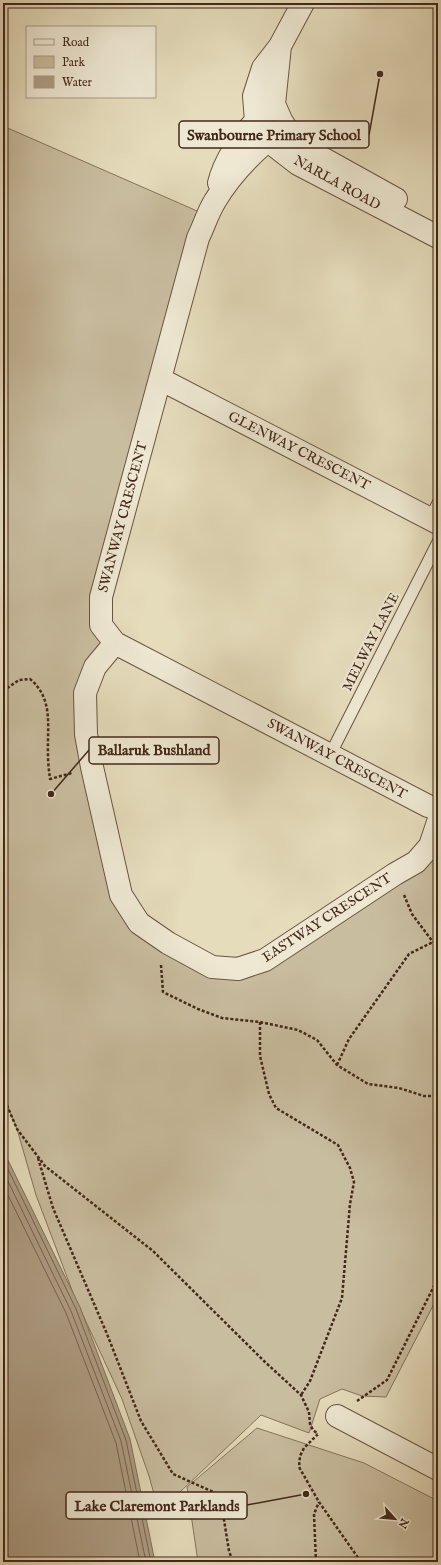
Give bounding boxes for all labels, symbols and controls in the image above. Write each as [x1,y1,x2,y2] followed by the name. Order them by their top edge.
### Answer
[26,26,156,98] legend
[62,35,90,50] text: Road
[62,55,85,70] text: Park
[62,75,93,90] text: Water
[179,121,369,148] callout: Swanbourne Primary School
[187,126,362,145] text: Swanbourne Primary School
[290,152,384,214] street label: NARLA ROAD
[225,407,374,495] street label: GLENWAY CRESCENT
[94,439,152,594] street label: SWANWAY CRESCENT
[338,589,404,694] street label: MELWAY LANE
[264,715,411,804] street label: SWANWAY CRESCENT
[89,737,219,764] callout: Ballaruk Bushland
[97,741,212,760] text: Ballaruk Bushland
[259,869,396,967] street label: EASTWAY CRESCENT
[66,1492,247,1519] callout: Lake Claremont Parklands
[74,1497,240,1516] text: Lake Claremont Parklands
[375,1499,415,1539] north arrow
[394,1515,412,1531] text: N

